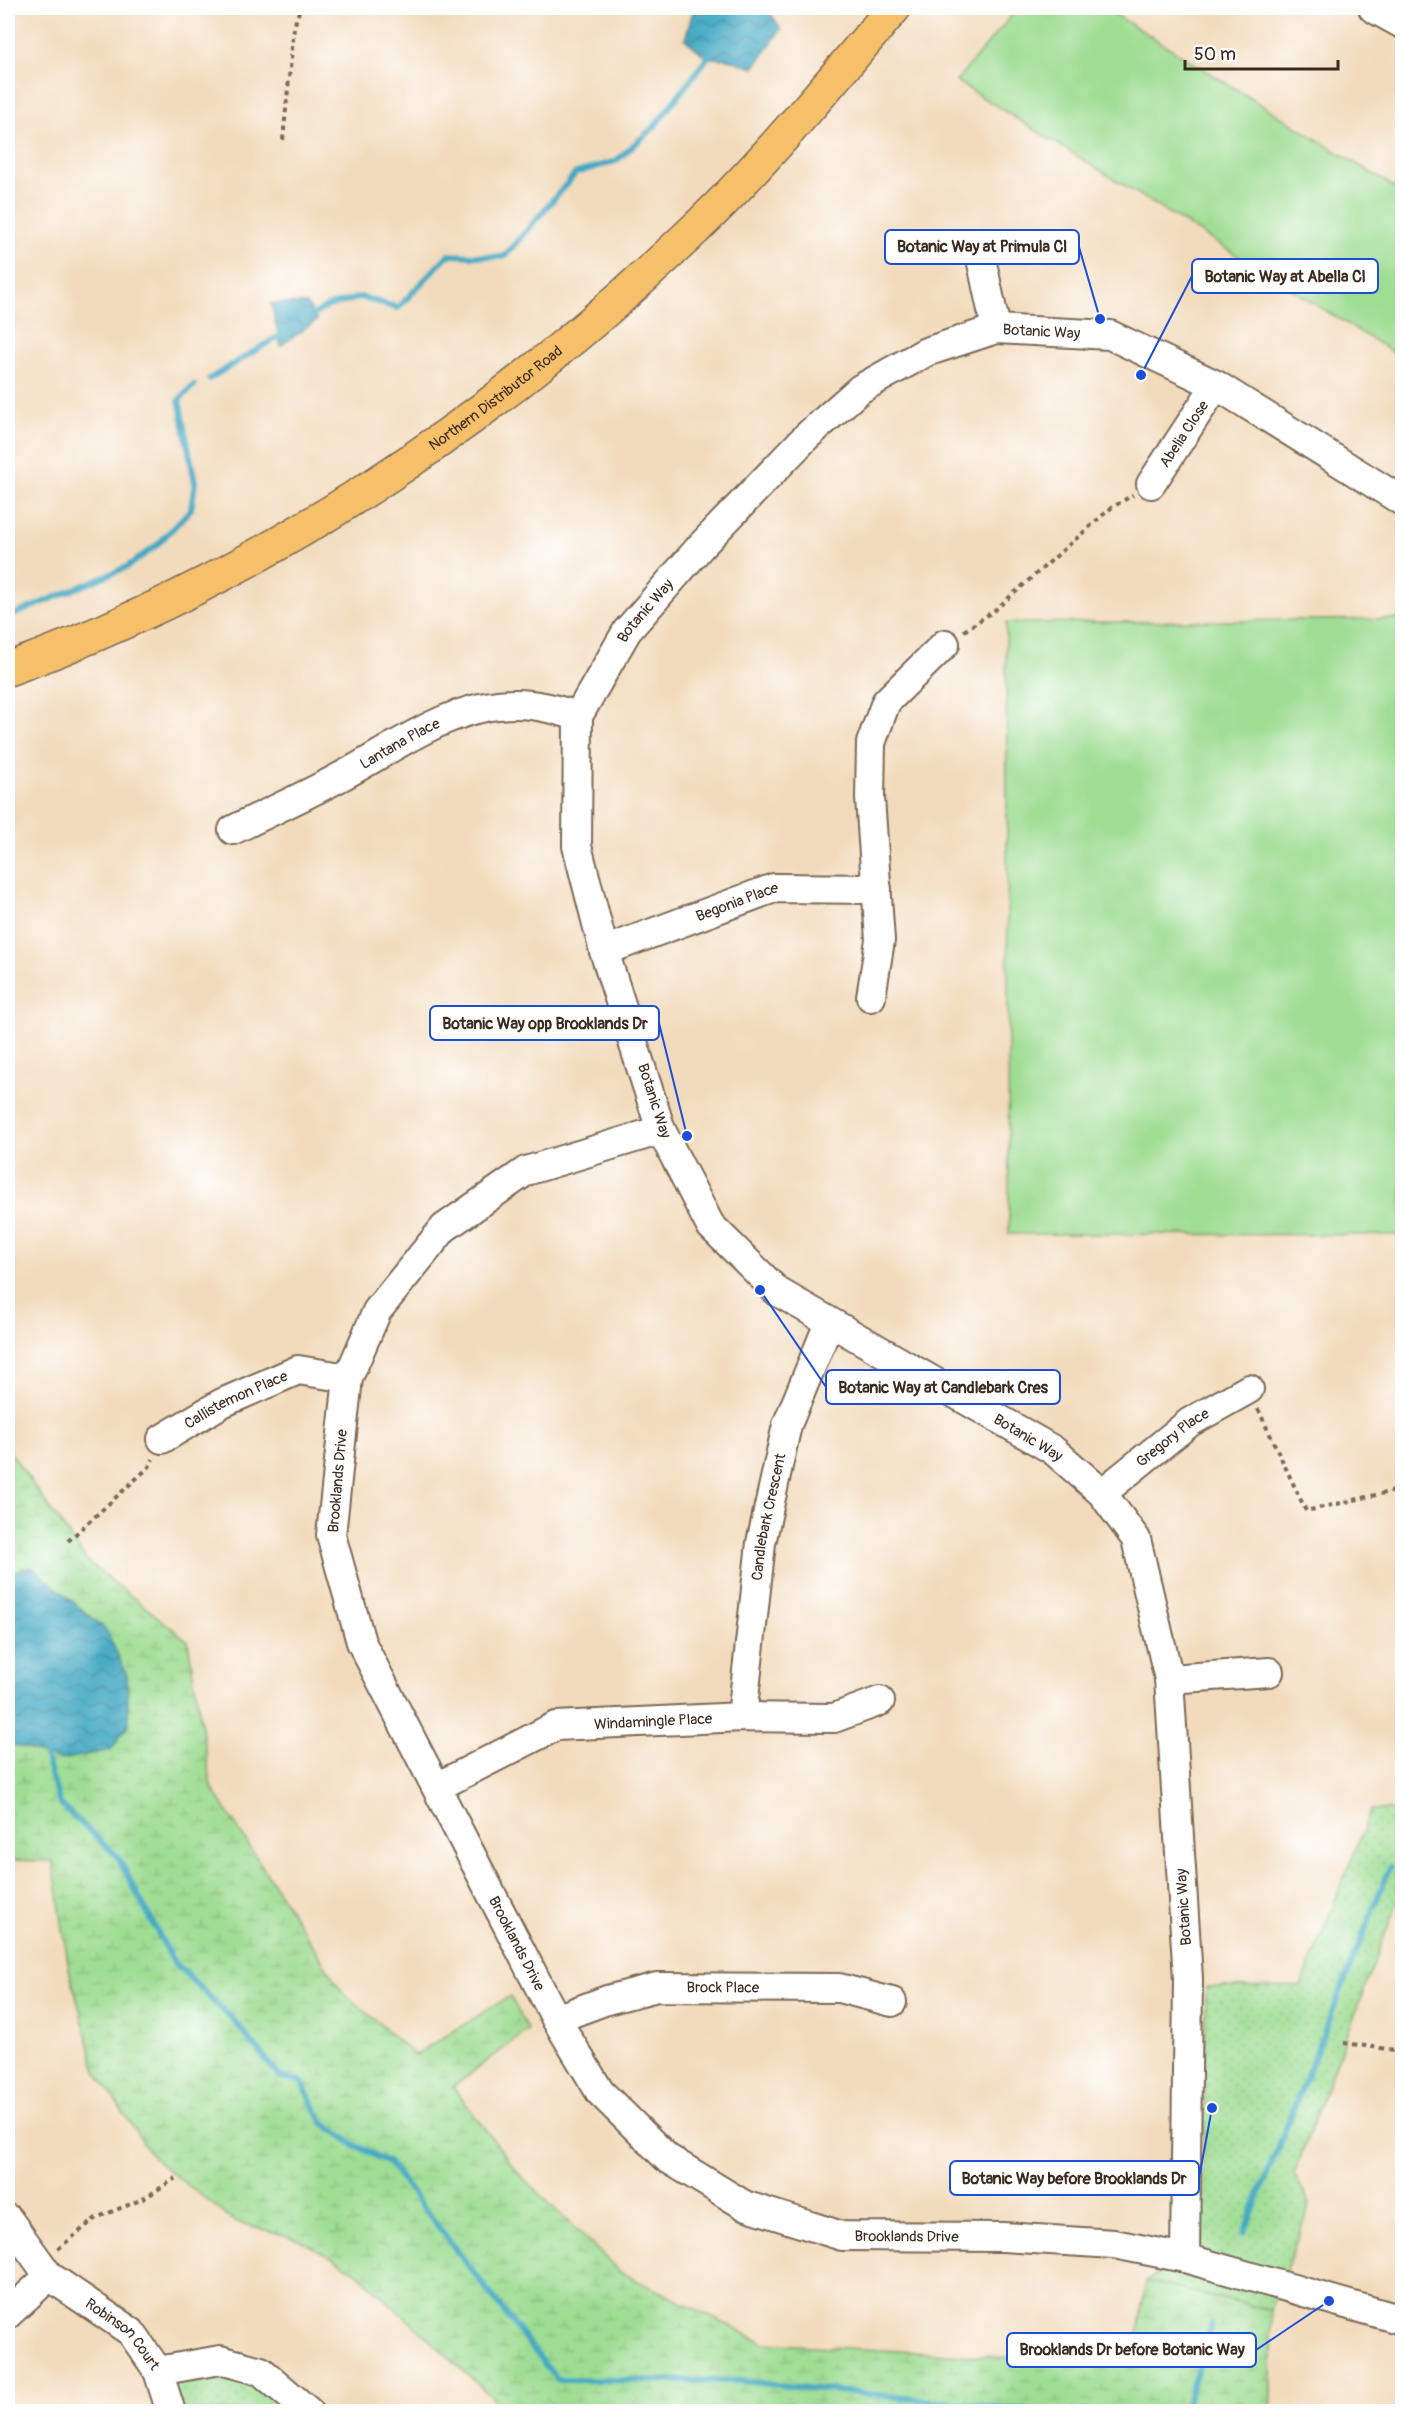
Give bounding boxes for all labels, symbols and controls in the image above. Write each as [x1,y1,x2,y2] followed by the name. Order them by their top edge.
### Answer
[1185,33,1338,71] scale bar
[1194,43,1236,66] text: 50 m
[885,230,1079,264] callout: Botanic Way at Primula Cl
[897,237,1067,257] text: Botanic Way at Primula Cl
[1192,259,1378,293] callout: Botanic Way at Abella Cl
[1204,267,1366,287] text: Botanic Way at Abella Cl
[1002,320,1081,343] street label: Botanic Way
[425,341,566,455] street label: Northern Distributor Road
[1155,396,1213,471] street label: Abelia Close
[613,575,678,646] street label: Botanic Way
[356,714,443,773] street label: Lantana Place
[693,878,779,926] street label: Begonia Place
[430,1006,659,1040] callout: Botanic Way opp Brooklands Dr
[442,1014,648,1034] text: Botanic Way opp Brooklands Dr
[633,1061,675,1141] street label: Botanic Way
[181,1366,291,1433] street label: Callistemon Place
[826,1370,1060,1404] callout: Botanic Way at Candlebark Cres
[838,1378,1049,1398] text: Botanic Way at Candlebark Cres
[1132,1403,1213,1471] street label: Gregory Place
[990,1410,1067,1466] street label: Botanic Way
[324,1428,352,1534] street label: Brooklands Drive
[747,1450,790,1582] street label: Candlebark Crescent
[594,1709,713,1734] street label: Windamingle Place
[1172,1867,1196,1946] street label: Botanic Way
[485,1893,549,1994] street label: Brooklands Drive
[687,1978,760,1997] street label: Brock Place
[950,2161,1199,2195] callout: Botanic Way before Brooklands Dr
[962,2169,1187,2189] text: Botanic Way before Brooklands Dr
[855,2227,959,2246] street label: Brooklands Drive
[82,2294,165,2375] street label: Robinson Court
[1007,2333,1256,2367] callout: Brooklands Dr before Botanic Way
[1020,2340,1245,2360] text: Brooklands Dr before Botanic Way

